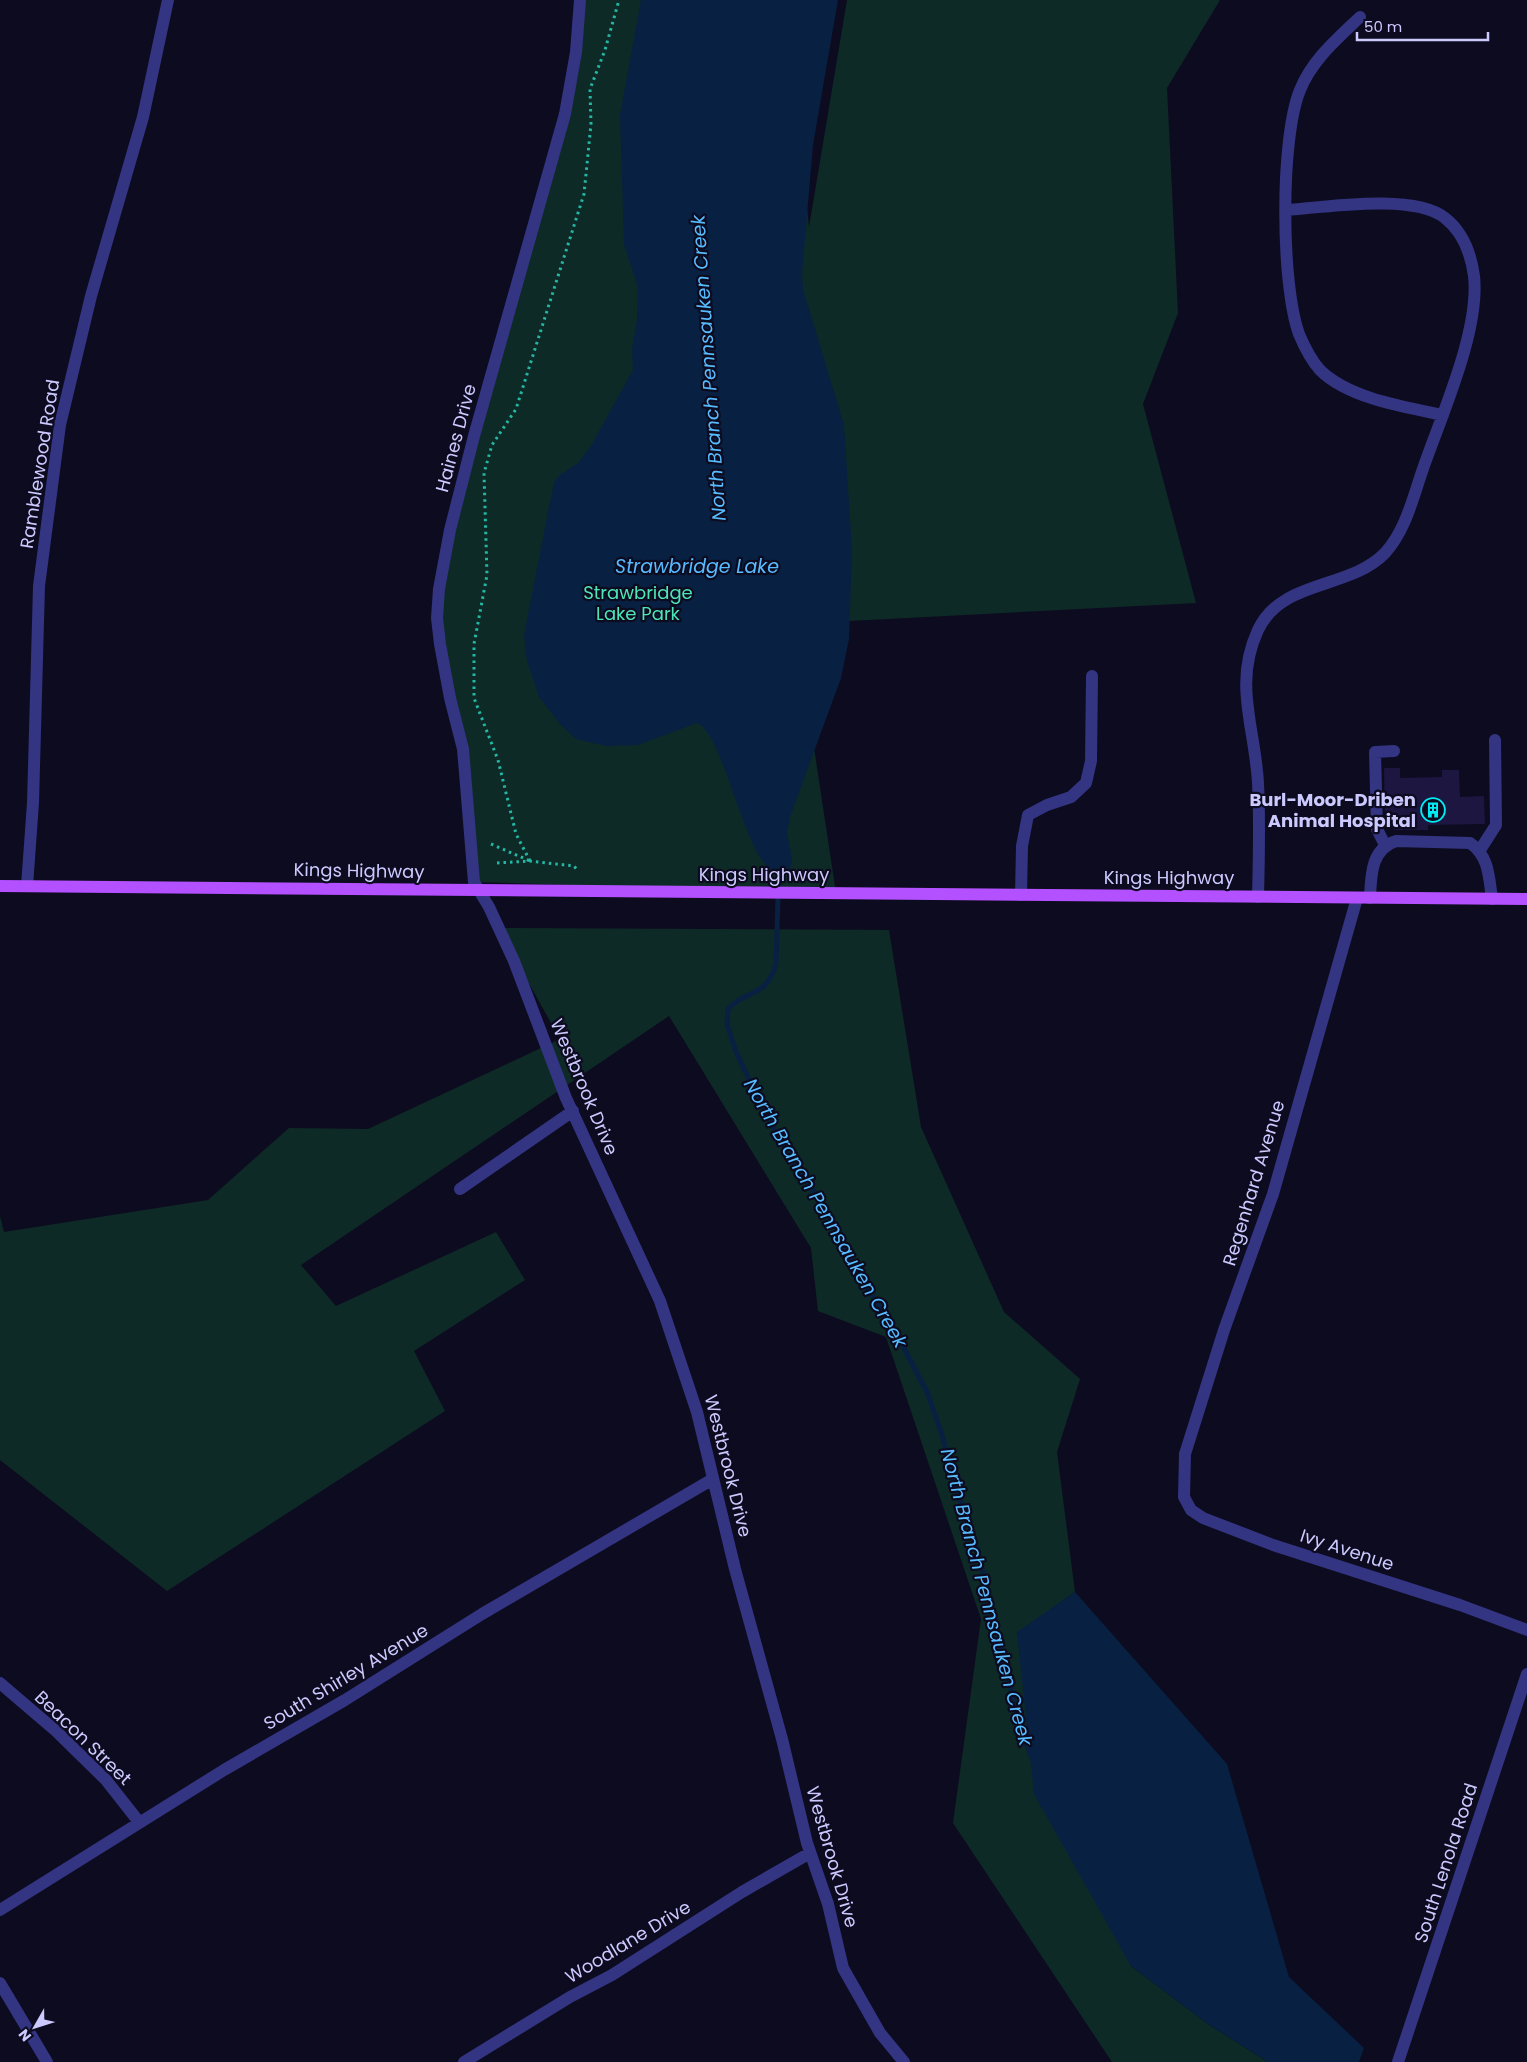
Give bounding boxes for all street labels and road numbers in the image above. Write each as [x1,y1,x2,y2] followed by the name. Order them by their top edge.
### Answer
[14,378,65,550] street label: Ramblewood Road
[429,381,482,495] street label: Haines Drive
[293,857,425,884] street label: Kings Highway
[699,862,829,887] street label: Kings Highway
[1104,865,1234,890] street label: Kings Highway
[544,1015,624,1159] street label: Westbrook Drive
[1216,1097,1291,1269] street label: Regenhard Avenue
[699,1392,758,1540] street label: Westbrook Drive
[1297,1523,1397,1576] street label: Ivy Avenue
[259,1617,433,1736] street label: South Shirley Avenue
[29,1685,137,1790] street label: Beacon Street
[1408,1780,1483,1946] street label: South Lenola Road
[800,1783,865,1930] street label: Westbrook Drive
[560,1894,695,1989] street label: Woodlane Drive

